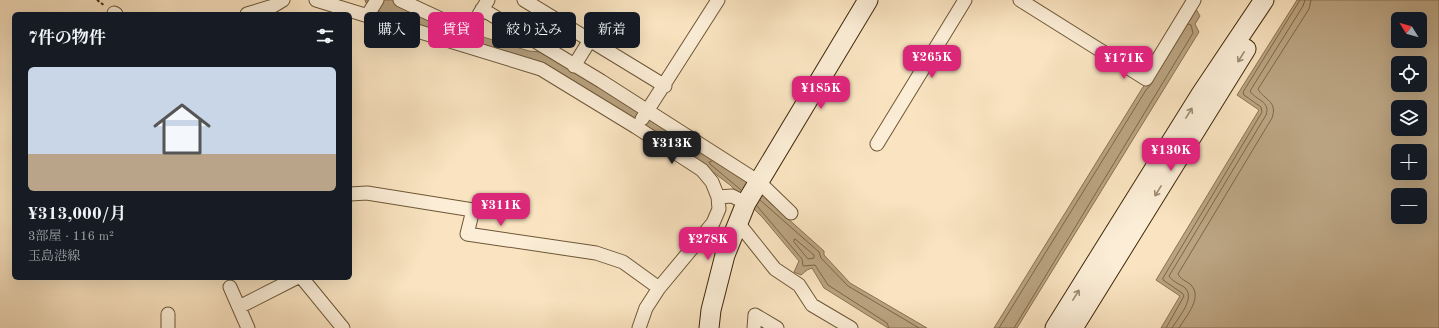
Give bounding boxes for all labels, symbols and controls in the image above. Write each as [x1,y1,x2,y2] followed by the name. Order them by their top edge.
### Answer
[364,12,420,48] chip: 購入
[428,12,484,48] chip: 賃貸
[492,12,576,48] chip: 絞り込み
[584,12,640,48] chip: 新着
[1391,12,1427,48] north arrow
[1391,12,1427,224] map controls
[314,25,336,47] icon: filters
[28,30,106,47] text: 7件の物件
[904,45,960,79] pin: ¥265K
[1096,46,1152,80] pin: ¥171K
[912,51,952,64] text: ¥265K
[1237,51,1245,62] one-way arrow
[1104,52,1144,65] text: ¥171K
[1391,56,1427,92] button: locate
[793,76,849,110] pin: ¥185K
[801,82,841,95] text: ¥185K
[146,93,218,165] icon: home
[1391,100,1427,136] button: layers
[1185,108,1193,119] one-way arrow
[644,131,700,165] pin: ¥313K
[652,137,692,150] text: ¥313K
[1143,138,1199,172] pin: ¥130K
[1151,144,1191,157] text: ¥130K
[1391,144,1427,180] button: +
[1154,185,1162,196] one-way arrow
[1391,188,1427,224] button: −
[473,193,529,227] pin: ¥311K
[481,199,521,212] text: ¥311K
[28,206,126,223] text: ¥313,000/月
[680,227,736,261] pin: ¥278K
[28,230,114,243] text: 3部屋 · 116 m²
[688,233,728,246] text: ¥278K
[28,250,80,263] text: 玉島港線
[1072,289,1080,301] one-way arrow

